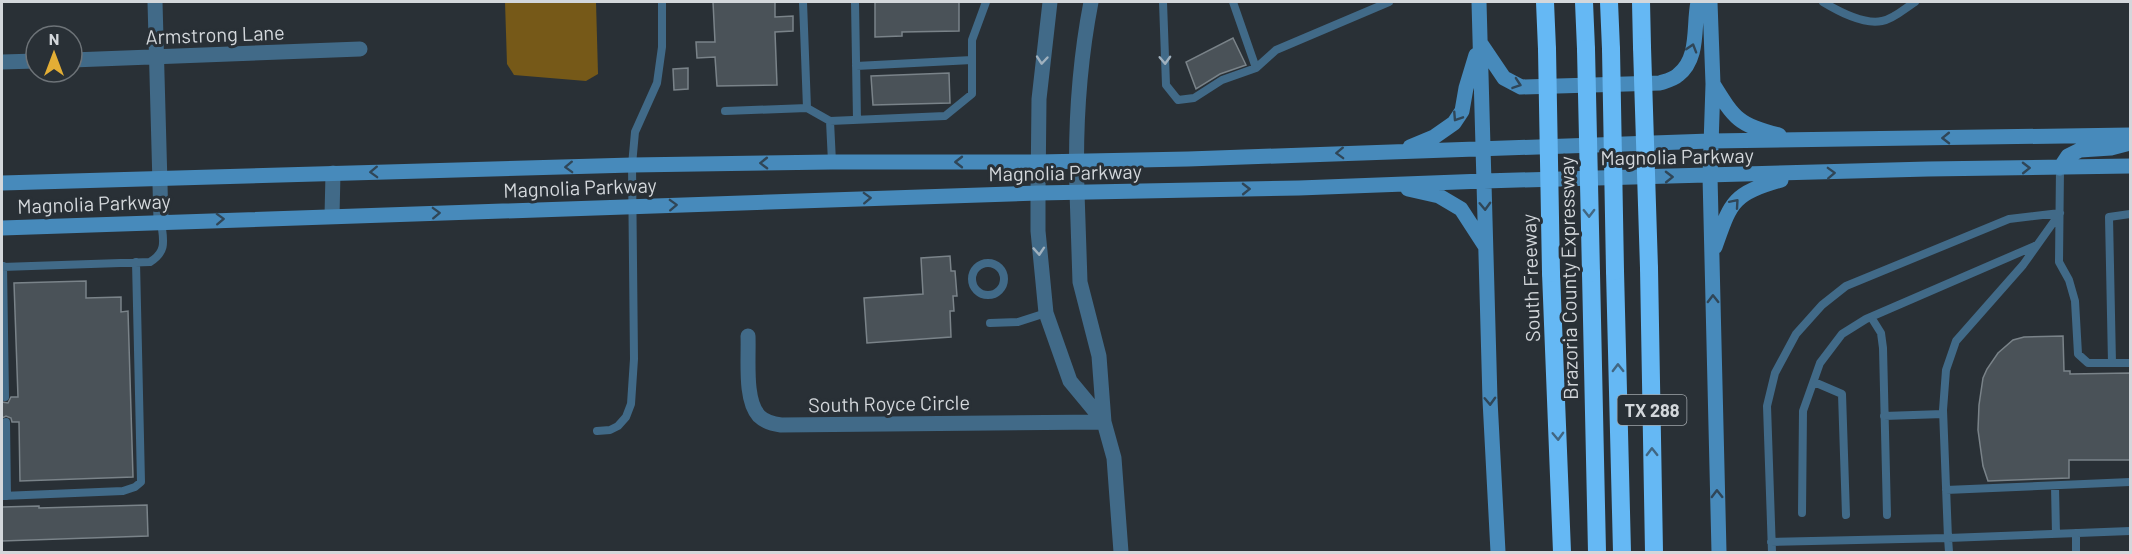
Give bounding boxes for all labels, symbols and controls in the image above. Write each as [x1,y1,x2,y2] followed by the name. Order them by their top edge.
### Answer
[145,20,285,48] street label: Armstrong Lane
[24,24,84,84] north arrow
[49,29,59,48] text: N
[1685,43,1697,54] one-way arrow
[1036,55,1049,64] one-way arrow
[1159,55,1171,64] one-way arrow
[1511,76,1522,89] one-way arrow
[1453,110,1464,121] one-way arrow
[1942,131,1951,144] one-way arrow
[1600,143,1754,169] street label: Magnolia Parkway
[1336,147,1345,159] one-way arrow
[954,156,963,168] one-way arrow
[1554,156,1582,400] street label: Brazoria County Expressway
[759,157,768,169] one-way arrow
[988,159,1142,185] street label: Magnolia Parkway
[564,161,573,173] one-way arrow
[2022,162,2031,174] one-way arrow
[369,166,378,179] one-way arrow
[1827,166,1836,179] one-way arrow
[1664,171,1673,183] one-way arrow
[503,172,657,202] street label: Magnolia Parkway
[1241,183,1250,195] one-way arrow
[17,188,171,218] street label: Magnolia Parkway
[863,192,872,205] one-way arrow
[668,199,677,212] one-way arrow
[1728,199,1739,210] one-way arrow
[1479,202,1491,211] one-way arrow
[431,206,440,219] one-way arrow
[1583,208,1596,217] one-way arrow
[215,213,224,225] one-way arrow
[1516,213,1544,343] street label: South Freeway
[1032,246,1045,255] one-way arrow
[1706,295,1719,304] one-way arrow
[1612,364,1624,373] one-way arrow
[808,390,970,416] street label: South Royce Circle
[1618,395,1686,425] road number: TX 288
[1484,397,1497,406] one-way arrow
[1551,432,1564,441] one-way arrow
[1646,448,1659,457] one-way arrow
[1711,490,1724,499] one-way arrow

